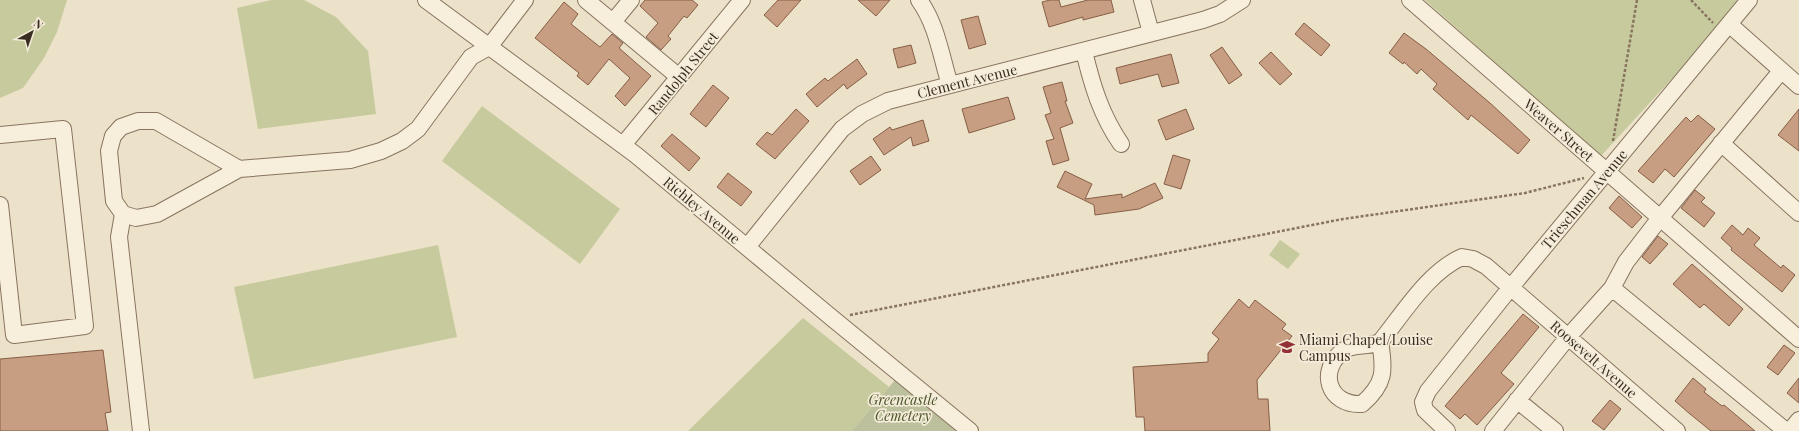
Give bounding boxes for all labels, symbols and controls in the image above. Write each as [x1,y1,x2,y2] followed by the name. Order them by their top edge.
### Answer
[12,12,52,52] north arrow
[31,16,47,32] text: N
[644,27,723,118] street label: Randolph Street
[915,59,1019,103] street label: Clement Avenue
[1519,94,1599,166] street label: Weaver Street
[1537,145,1631,253] street label: Trieschman Avenue
[660,172,744,248] street label: Richley Avenue
[1546,316,1642,402] street label: Roosevelt Avenue
[1299,330,1433,365] place label: Miami Chapel/Louise Campus
[1278,338,1296,356] school or university icon: Miami Chapel/Louise Campus
[869,390,937,425] park label: Greencastle Cemetery

